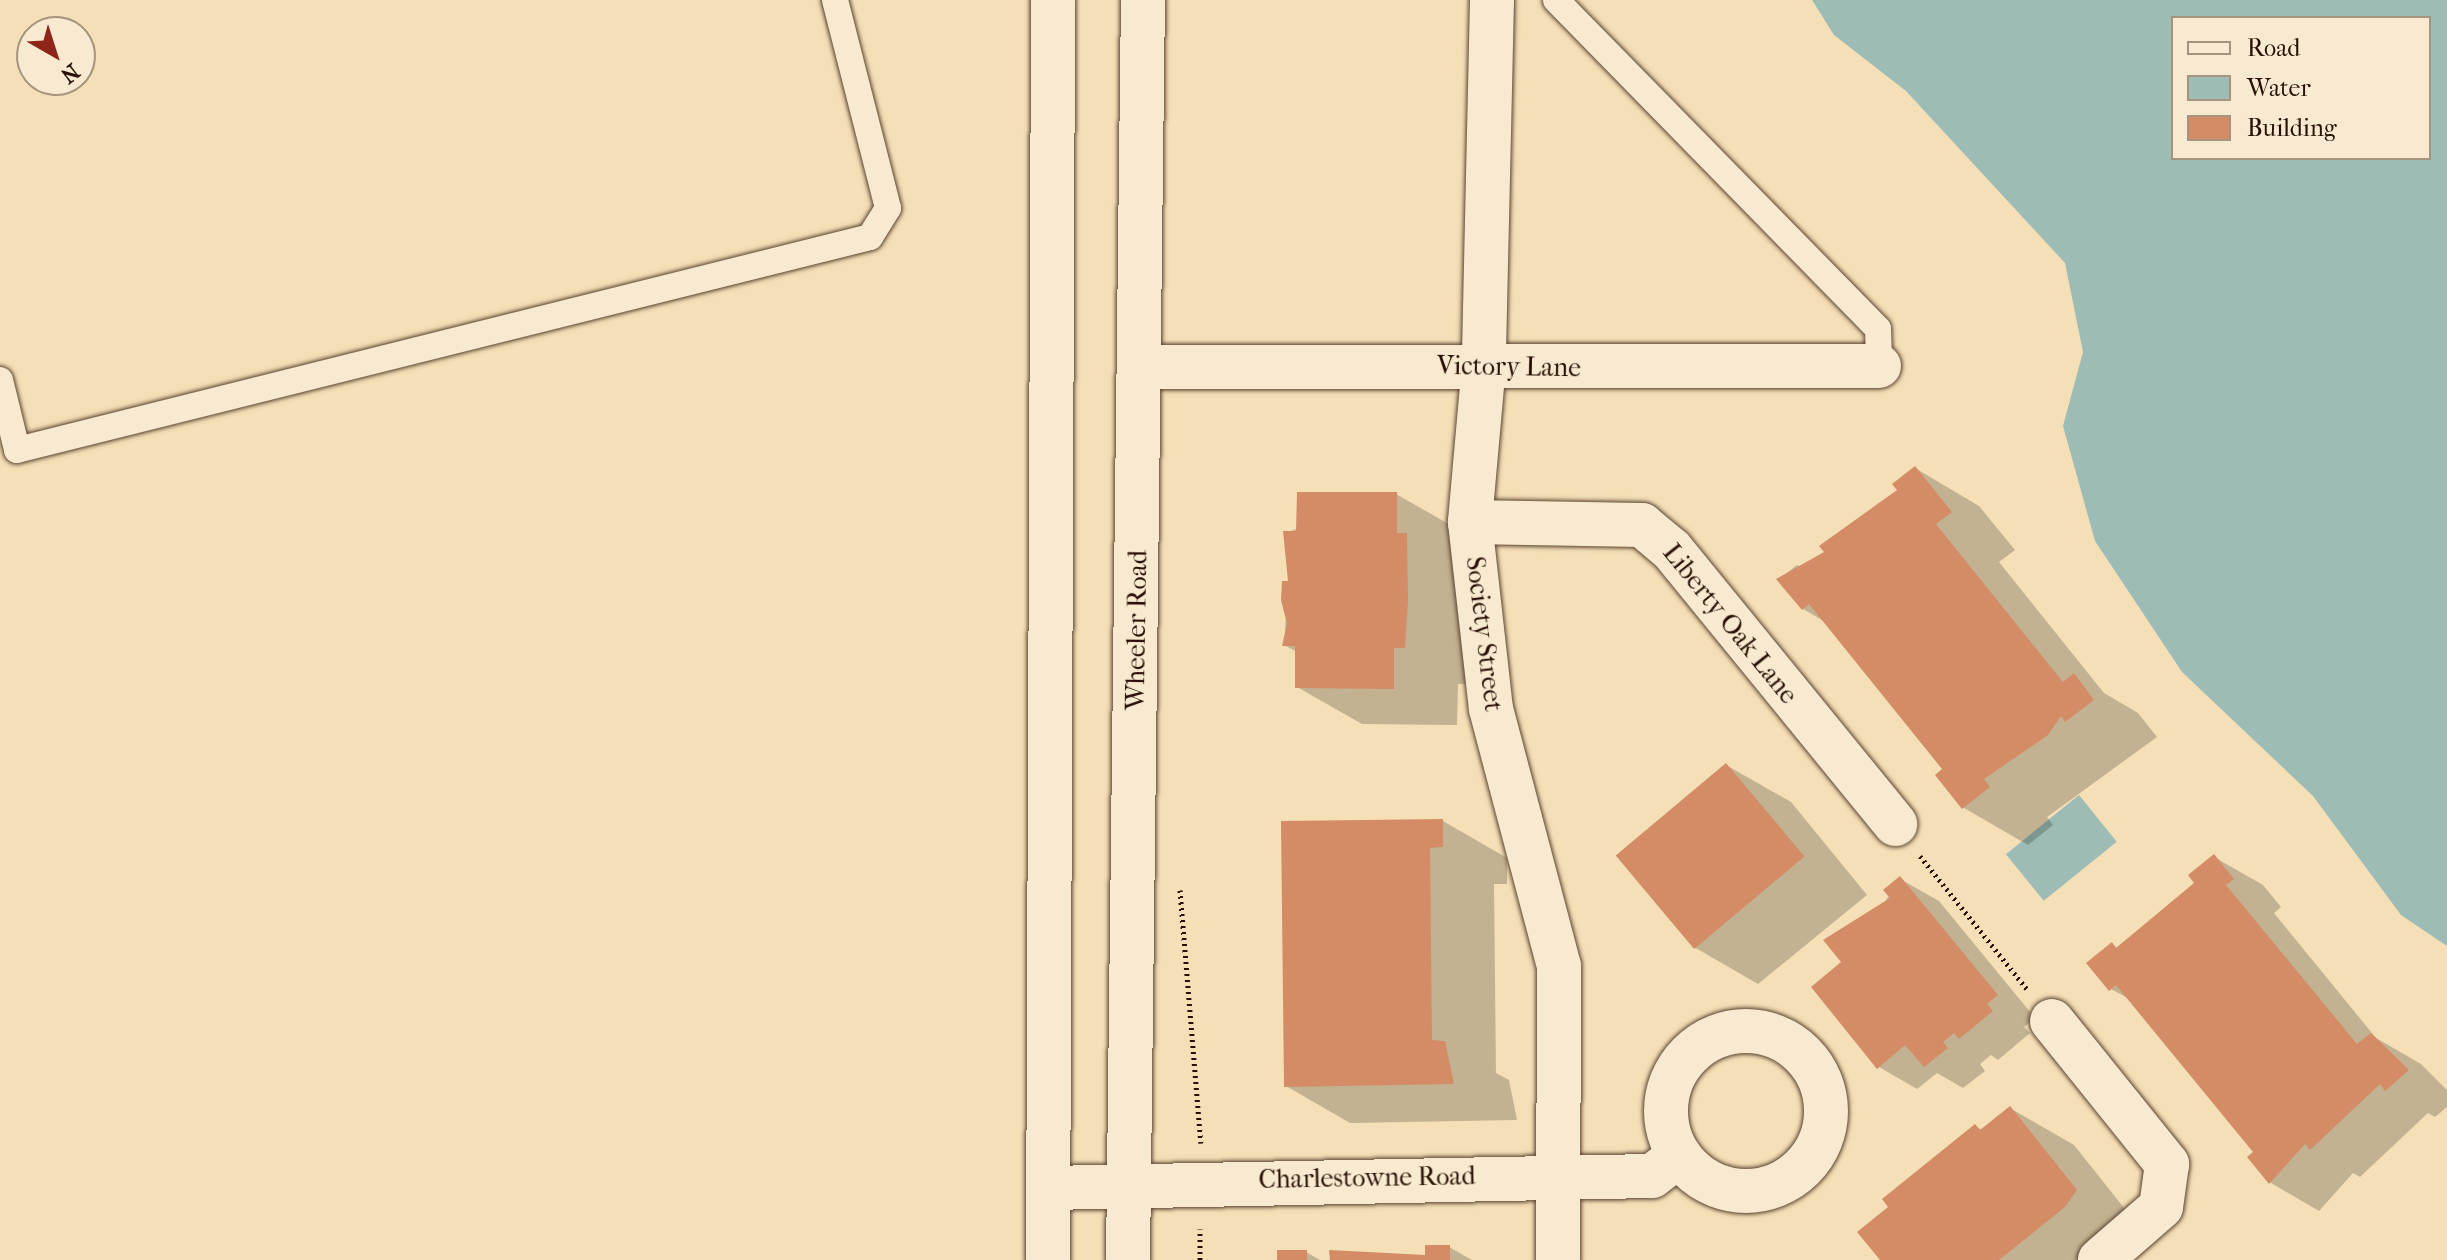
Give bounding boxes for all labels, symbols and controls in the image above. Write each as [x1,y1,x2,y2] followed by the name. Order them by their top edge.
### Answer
[16,16,96,96] north arrow
[2171,16,2431,160] legend
[2247,34,2300,62] text: Road
[55,58,85,88] text: N
[2247,74,2311,102] text: Water
[2247,114,2337,142] text: Building
[1437,350,1581,384] street label: Victory Lane
[1656,538,1804,710] street label: Liberty Oak Lane
[1120,550,1154,710] street label: Wheeler Road
[1459,555,1509,713] street label: Society Street
[1258,1161,1476,1195] street label: Charlestowne Road

